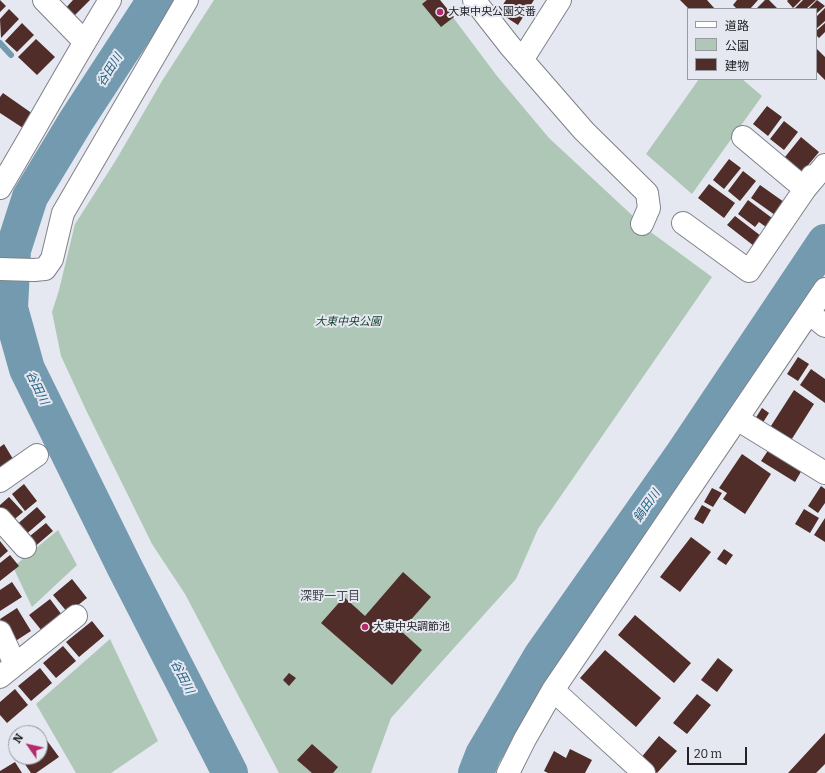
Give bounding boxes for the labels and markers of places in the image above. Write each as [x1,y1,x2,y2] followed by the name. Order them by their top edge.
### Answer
[448,5,536,19] place label: 大東中央公園交番
[435,7,445,17] marker: 大東中央公園交番
[373,620,450,634] place label: 大東中央調節池
[360,622,370,632] marker: 大東中央調節池

